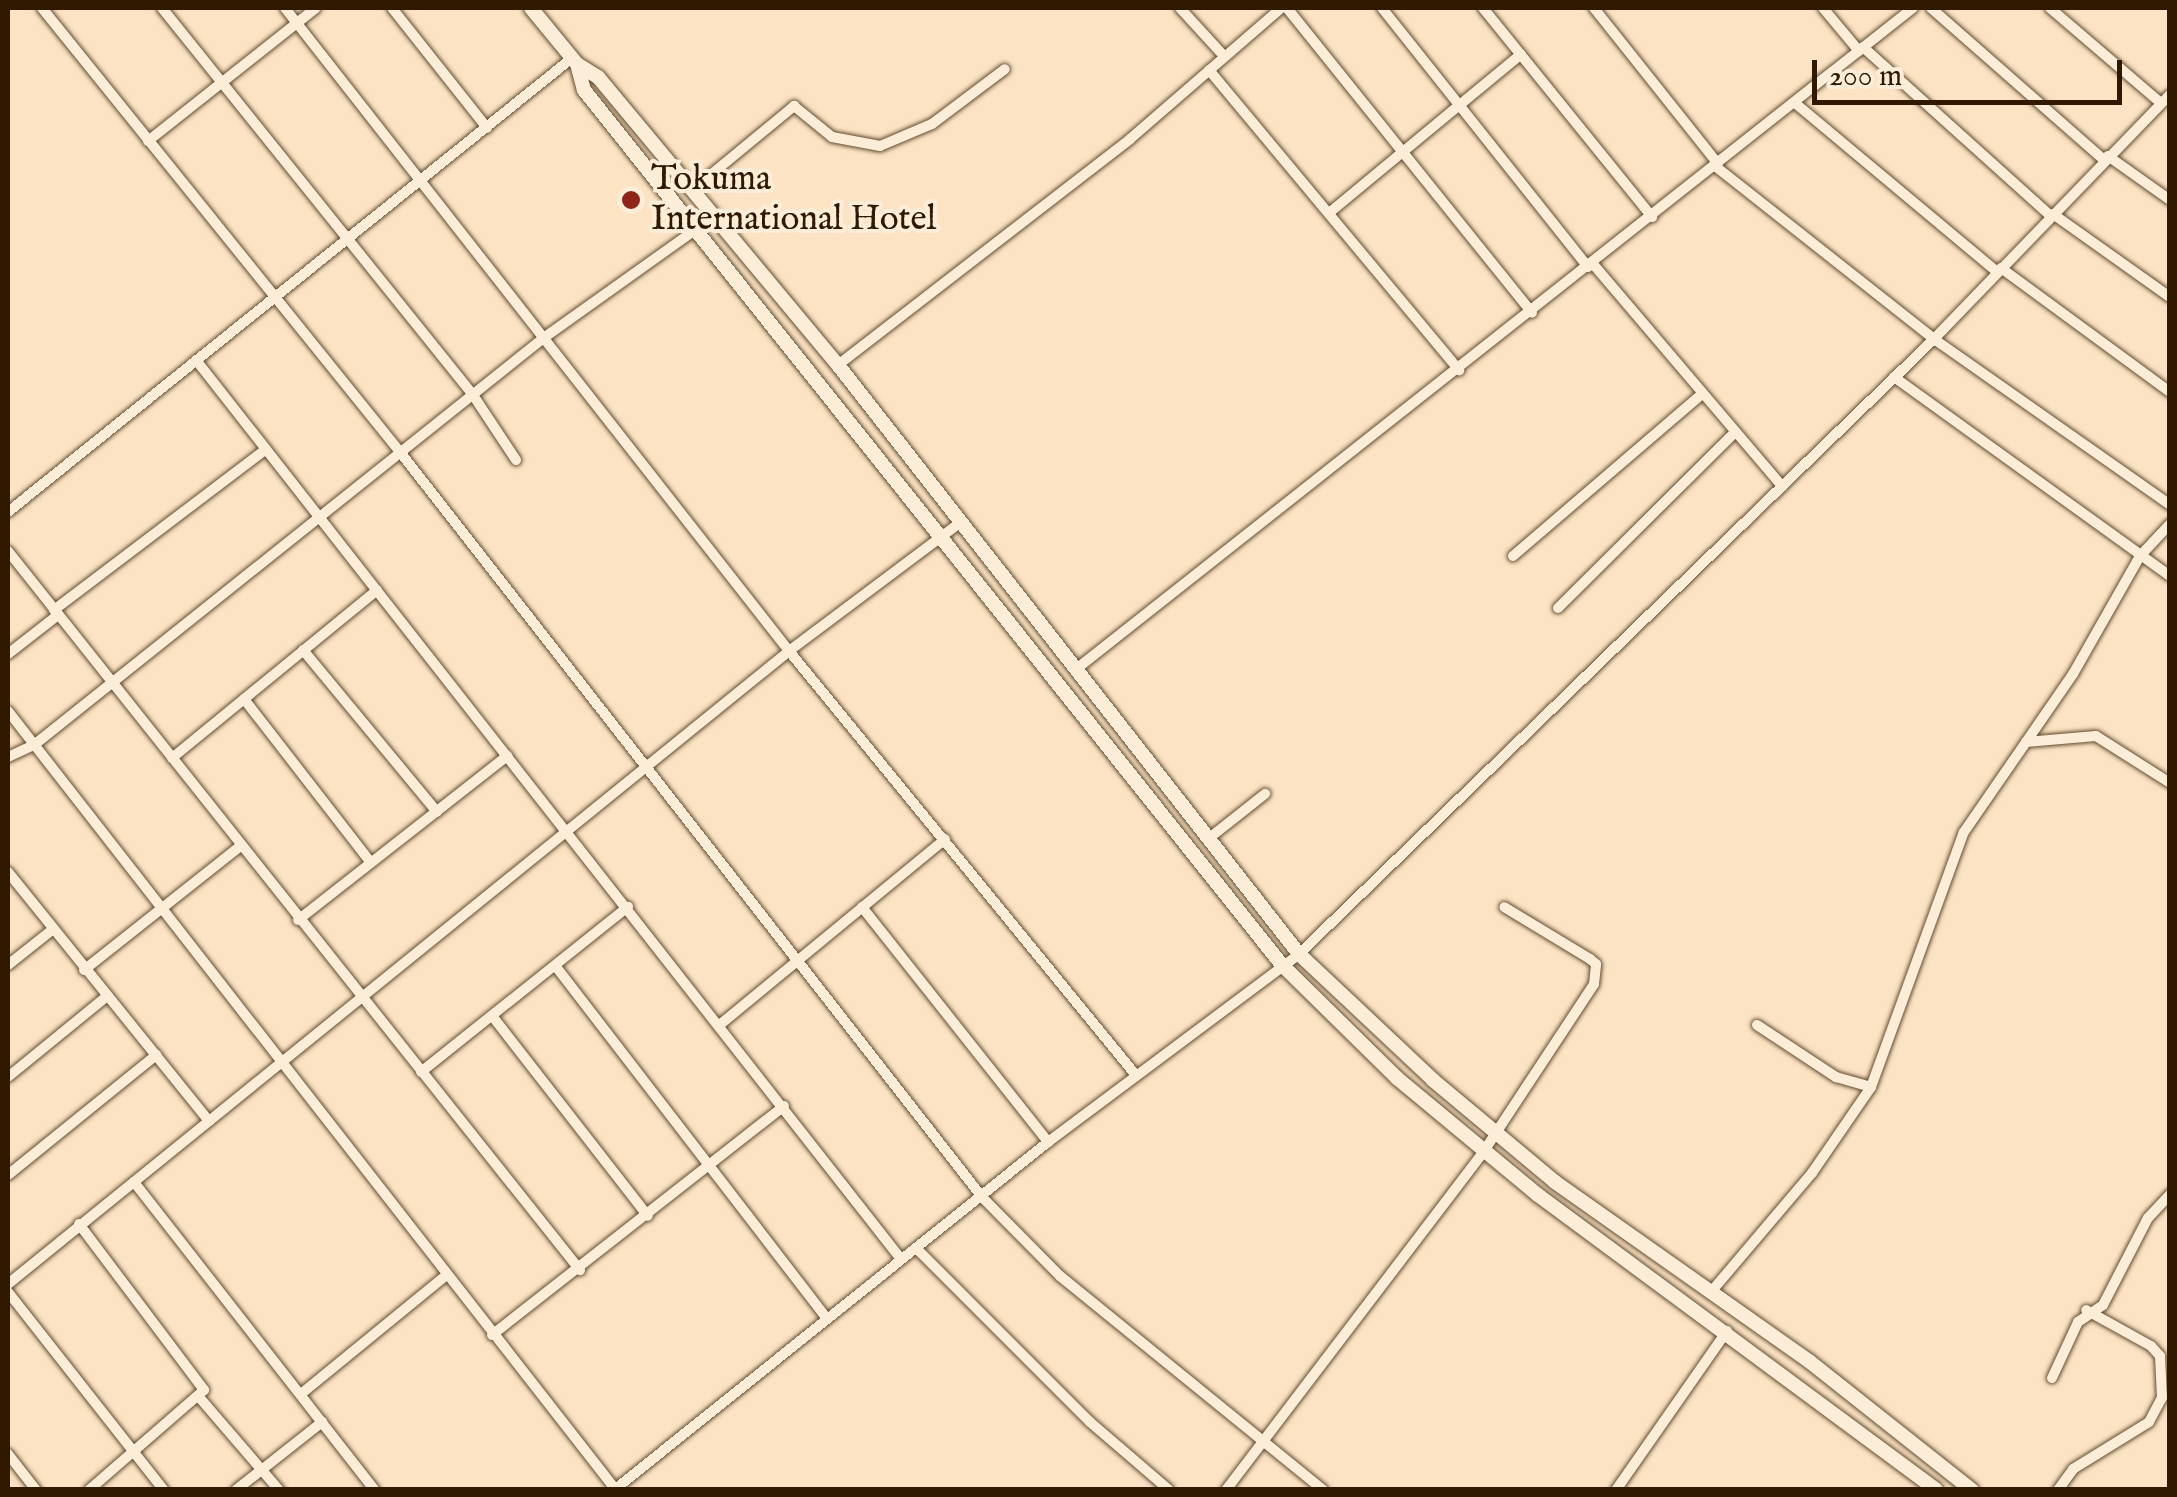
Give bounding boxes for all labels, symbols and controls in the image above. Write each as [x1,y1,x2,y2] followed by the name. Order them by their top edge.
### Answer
[1817,40,2127,102] scale bar
[1829,58,1902,96] text: 200 m
[651,159,936,241] place label: Tokuma International Hotel
[620,189,642,211] marker: Tokuma International Hotel

